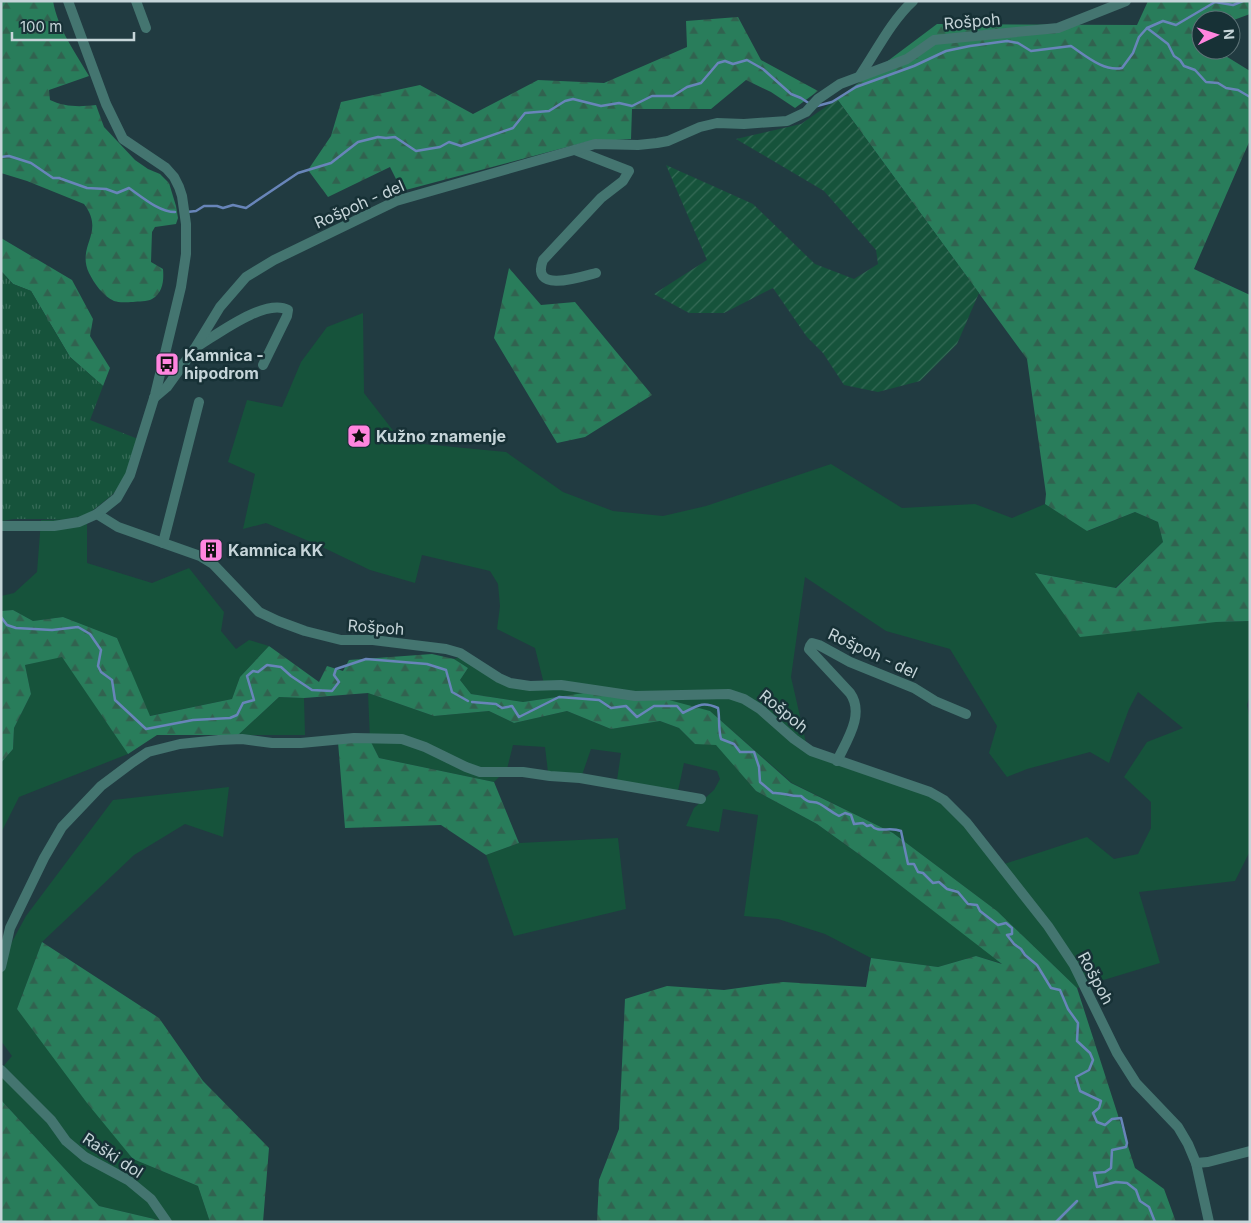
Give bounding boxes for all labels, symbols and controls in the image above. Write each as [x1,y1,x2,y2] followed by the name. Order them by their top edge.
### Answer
[943,9,1001,33] street label: Rošpoh
[12,10,135,42] scale bar
[1191,10,1241,60] north arrow
[20,17,62,36] text: 100 m
[1221,28,1238,40] text: N
[311,175,407,233] street label: Rošpoh - del
[184,345,264,383] place label: Kamnica - hipodrom
[154,351,180,377] bus stop icon: Kamnica - hipodrom
[346,423,372,449] place icon: Kužno znamenje
[376,426,506,446] place label: Kužno znamenje
[198,537,224,563] building icon: Kamnica KK
[228,540,324,560] place label: Kamnica KK
[347,615,405,639] street label: Rošpoh
[825,624,921,682] street label: Rošpoh - del
[756,685,812,737] street label: Rošpoh
[1074,948,1118,1008] street label: Rošpoh
[79,1128,147,1182] street label: Raški dol

